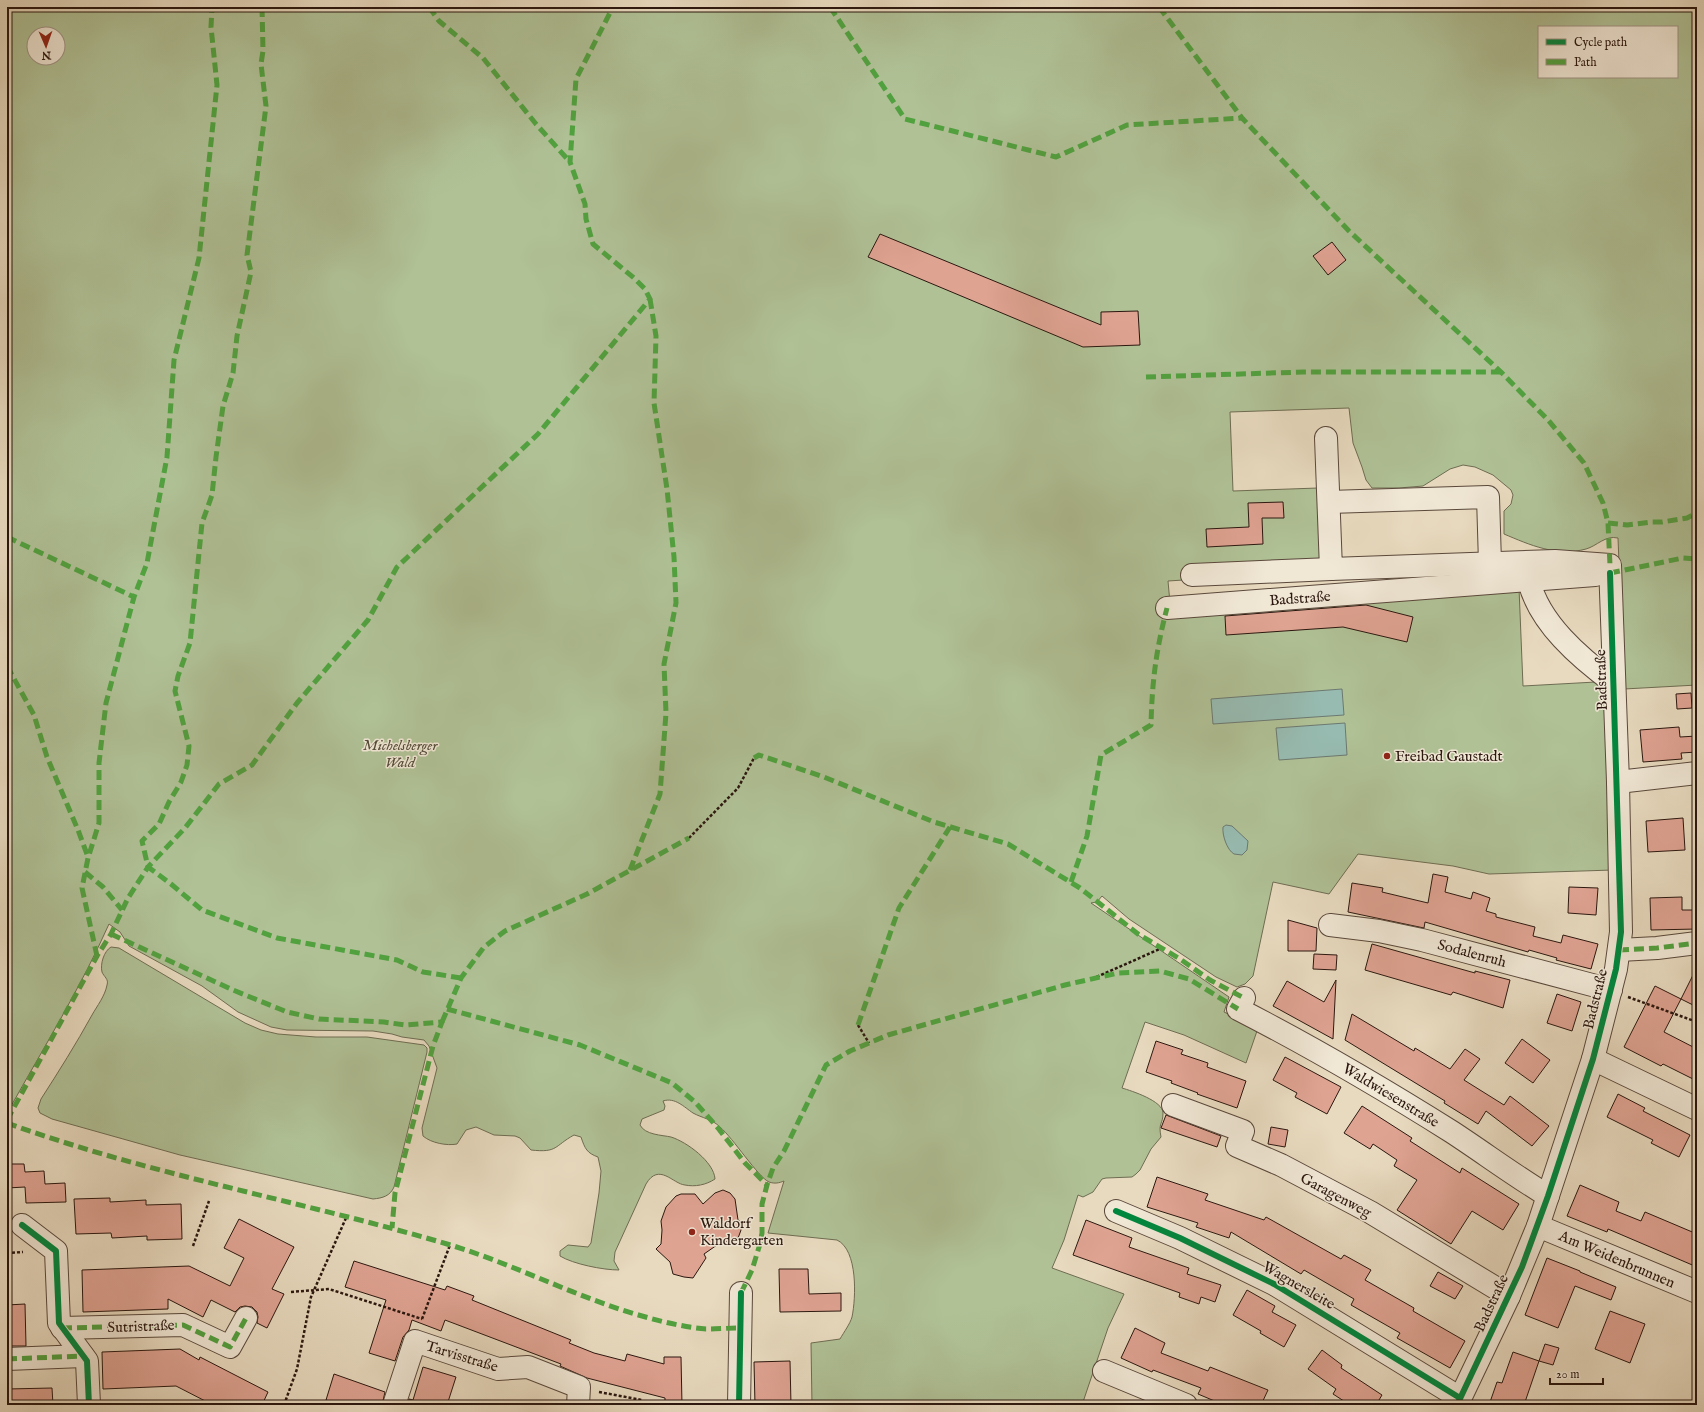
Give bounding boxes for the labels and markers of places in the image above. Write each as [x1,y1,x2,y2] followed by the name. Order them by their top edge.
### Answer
[1395,747,1503,766] place label: Freibad Gaustadt
[1382,751,1392,761] marker: Freibad Gaustadt
[700,1214,783,1250] place label: Waldorf Kindergarten
[687,1227,697,1237] marker: Waldorf Kindergarten

